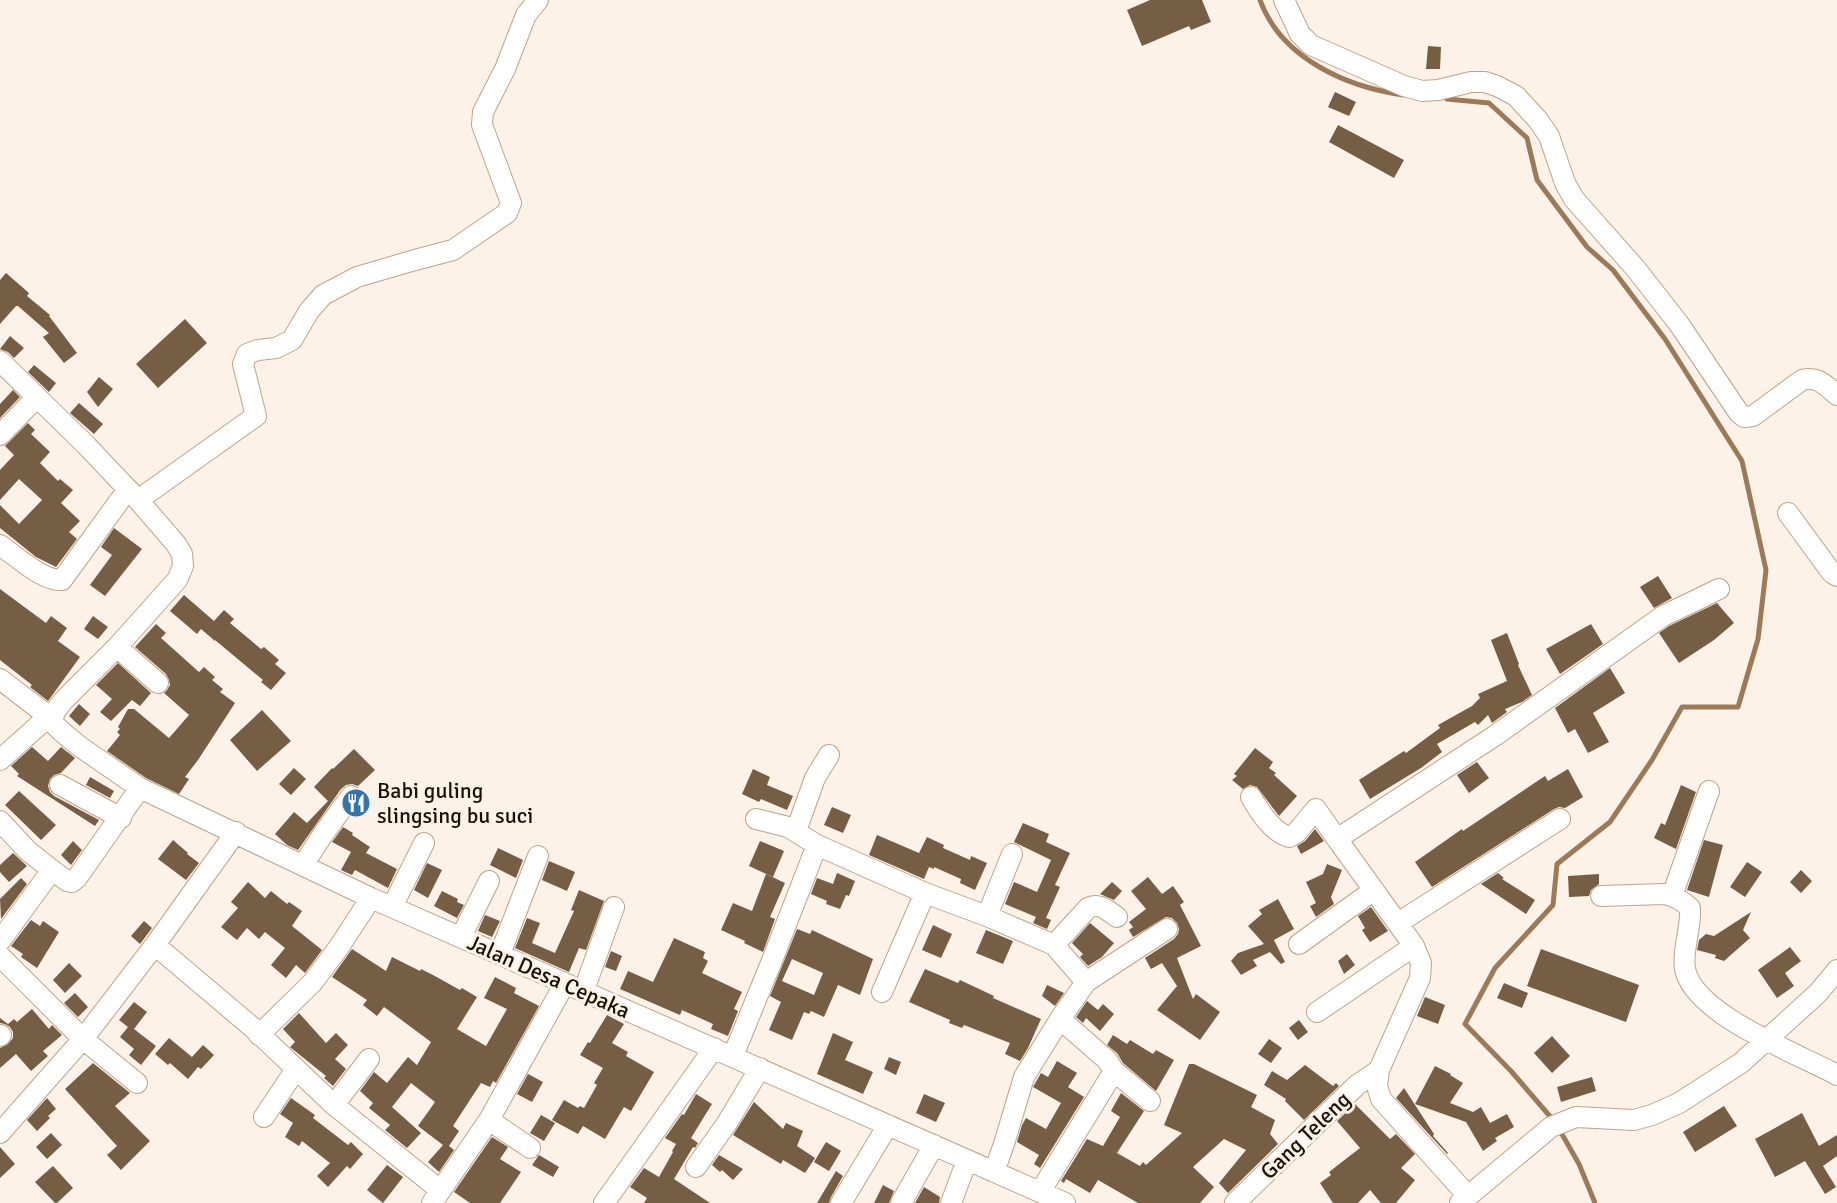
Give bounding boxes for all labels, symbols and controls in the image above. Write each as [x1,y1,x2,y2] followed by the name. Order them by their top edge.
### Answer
[377,777,533,829] place label: Babi guling slingsing bu suci
[340,787,372,819] restaurant icon: Babi guling slingsing bu suci
[463,929,634,1024] street label: Jalan Desa Cepaka
[1255,1086,1356,1185] street label: Gang Teleng

